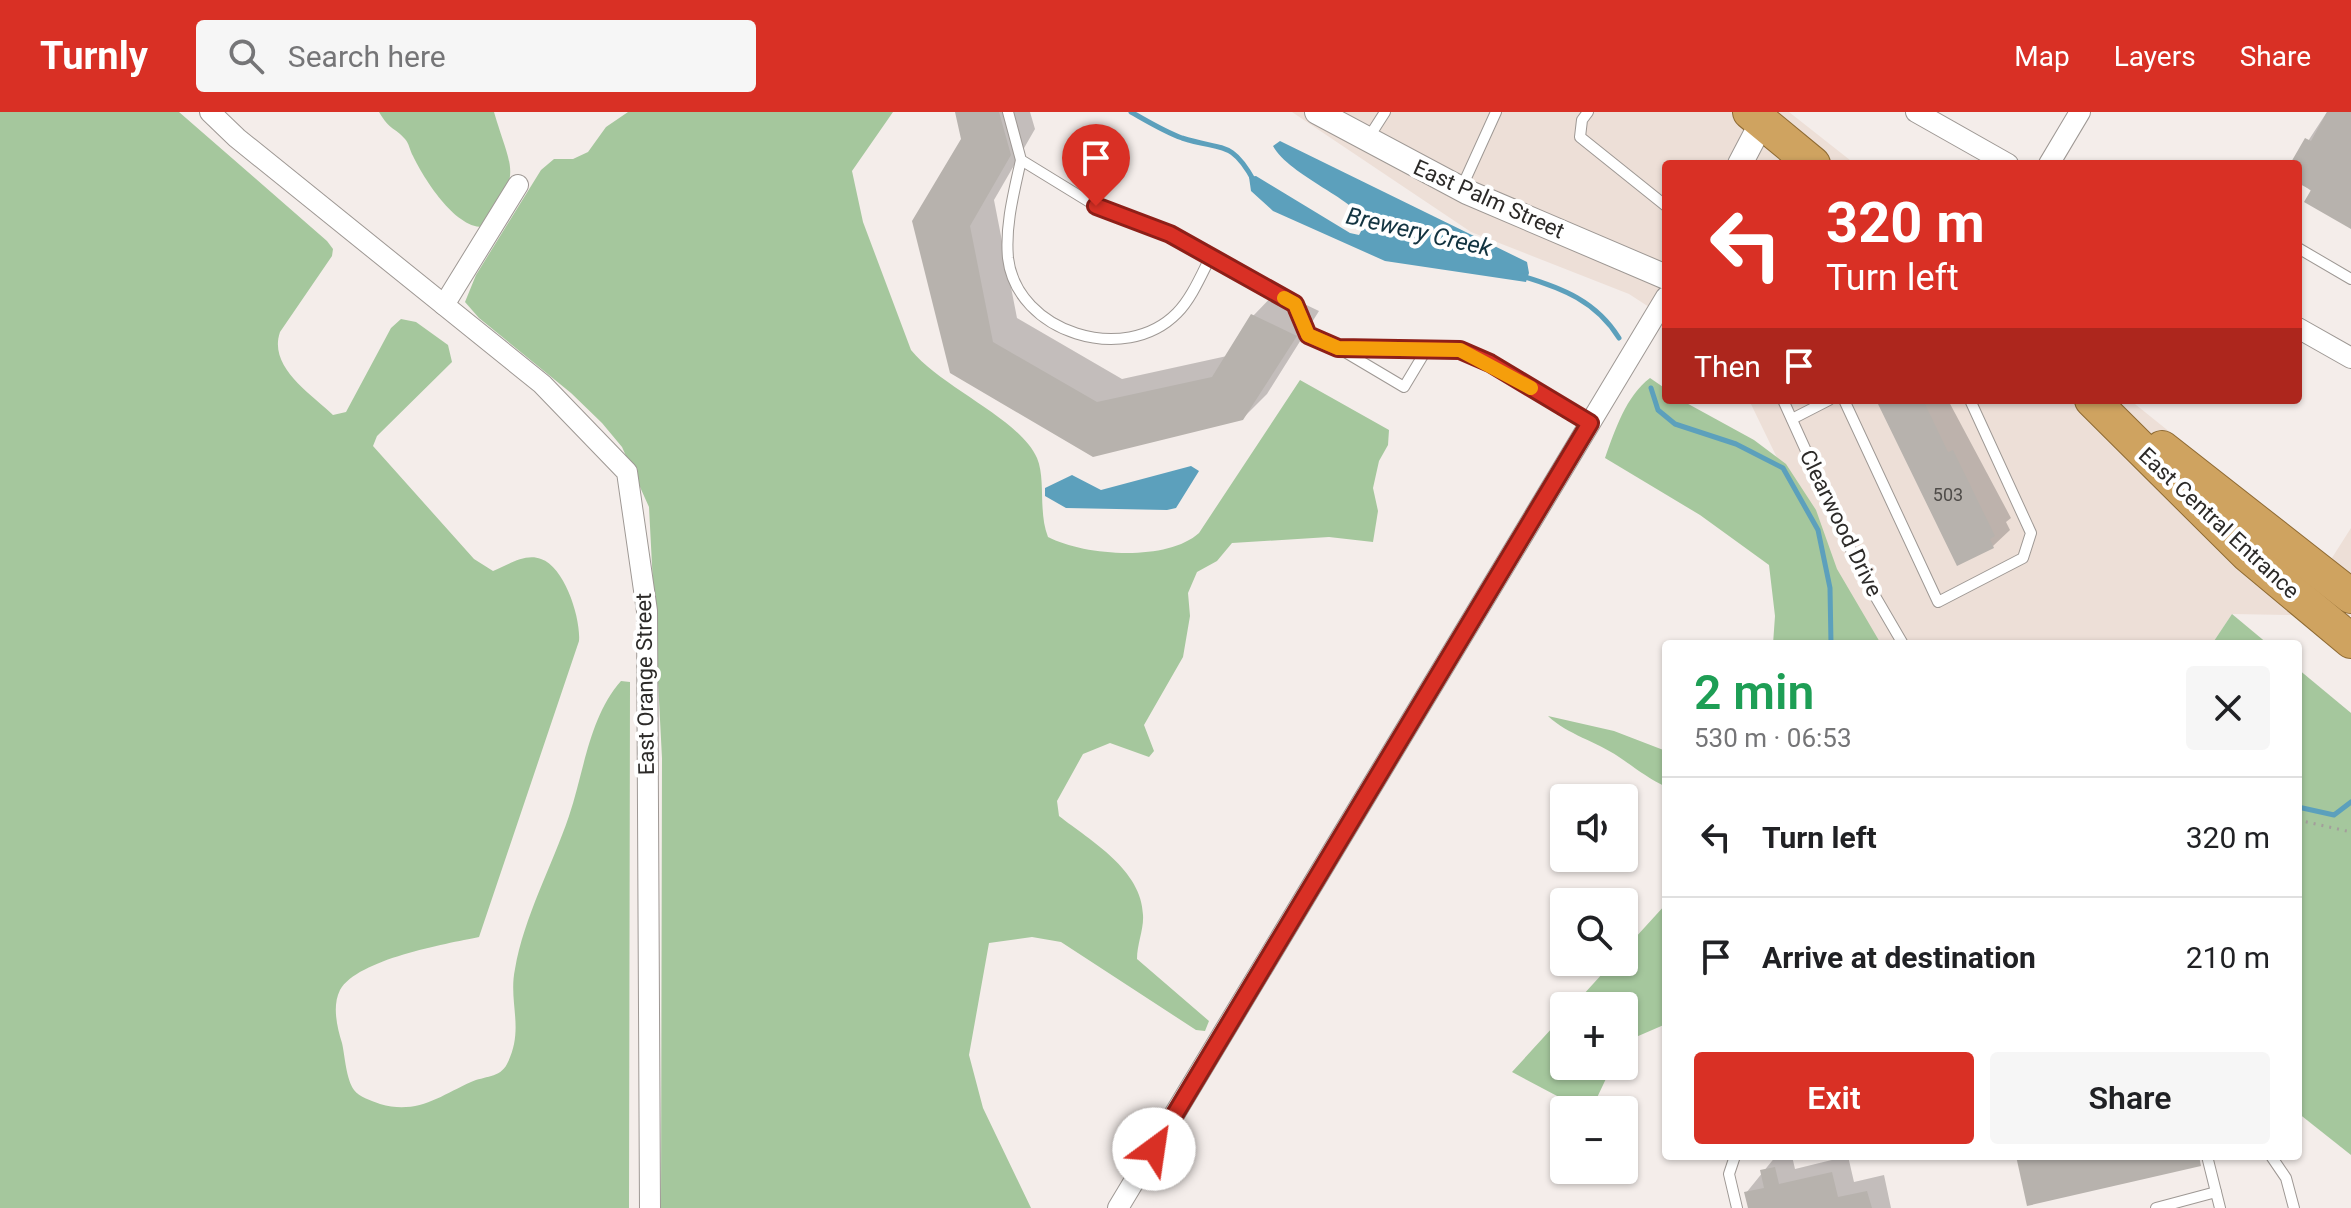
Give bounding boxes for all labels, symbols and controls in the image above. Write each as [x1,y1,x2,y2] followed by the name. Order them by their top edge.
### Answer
[196,20,756,92] search box
[40,34,148,78] text: Turnly
[224,34,268,78] icon: search
[288,39,446,74] text: Search here
[2014,40,2070,73] text: Map
[2114,40,2196,73] text: Layers
[2240,40,2311,73] text: Share
[1062,124,1130,206] pin
[1074,136,1118,180] icon: arrive
[1410,155,1568,243] street label: East Palm Street
[1826,190,1985,256] text: 320 m
[1694,192,1798,296] icon: left
[1343,202,1496,263] water label: Brewery Creek
[1826,257,1959,299] text: Turn left
[1777,344,1821,388] icon: arrive
[1694,349,1761,384] text: Then
[2134,442,2304,604] street label: East Central Entrance
[1795,446,1887,600] street label: Clearwood Drive
[1933,484,1963,505] house number: 503
[631,593,659,775] street label: East Orange Street
[1694,664,1814,721] text: 2 min
[2186,666,2270,750] button: close
[1694,723,1852,753] text: 530 m · 06:53
[1550,784,1638,1184] map controls
[1550,784,1638,872] button: sound
[1694,815,1738,859] icon: left
[1762,820,1877,855] text: Turn left
[2186,820,2270,855] text: 320 m
[1550,888,1638,976] button: search
[1694,935,1738,979] icon: arrive
[1762,940,2036,975] text: Arrive at destination
[2186,940,2270,975] text: 210 m
[1550,992,1638,1080] button: +
[1694,1052,1974,1144] button: Exit
[1990,1052,2270,1144] button: Share
[1550,1096,1638,1184] button: −
[1112,1107,1196,1191] position arrow

